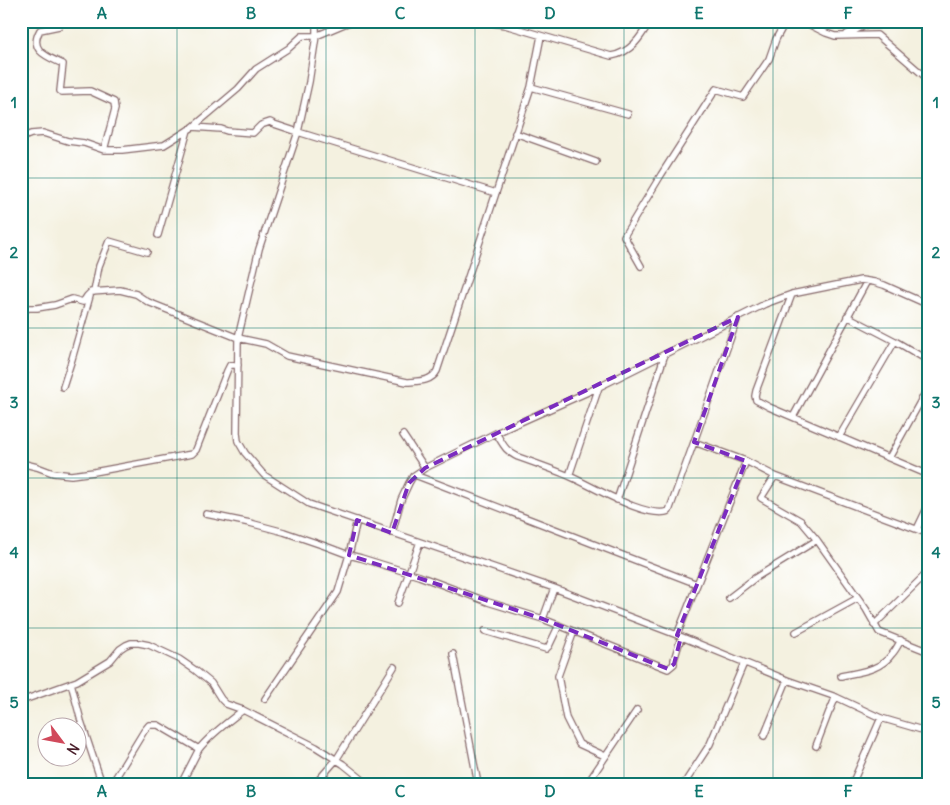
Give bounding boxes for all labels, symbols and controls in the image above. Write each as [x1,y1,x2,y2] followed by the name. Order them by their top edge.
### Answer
[97,3,107,23] text: A
[246,3,257,23] text: B
[395,3,406,23] text: C
[544,3,556,23] text: D
[694,3,704,23] text: E
[843,3,853,23] text: F
[11,92,17,112] text: 1
[933,92,939,112] text: 1
[10,242,19,262] text: 2
[932,242,941,262] text: 2
[9,392,19,412] text: 3
[931,392,941,412] text: 3
[9,542,19,562] text: 4
[931,542,941,562] text: 4
[9,692,19,712] text: 5
[931,692,941,712] text: 5
[38,718,88,768] north arrow
[63,740,83,758] text: N
[97,781,107,801] text: A
[246,781,257,801] text: B
[395,781,406,801] text: C
[544,781,556,801] text: D
[694,781,704,801] text: E
[843,781,853,801] text: F

